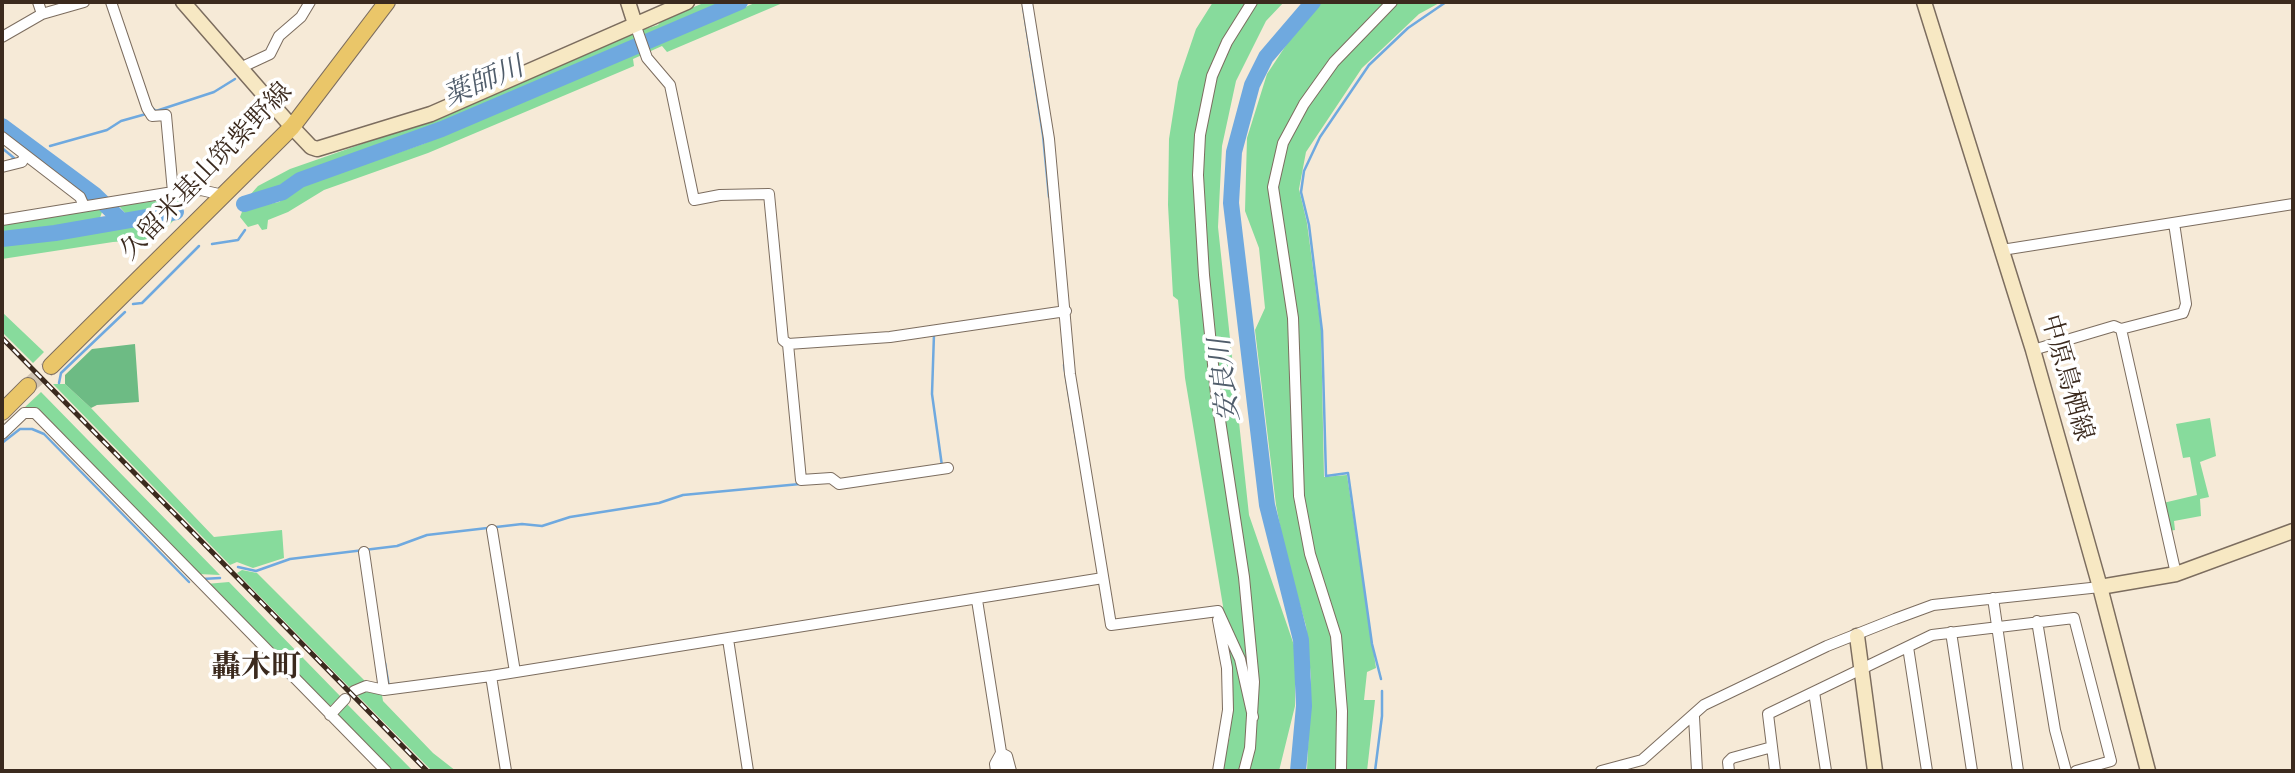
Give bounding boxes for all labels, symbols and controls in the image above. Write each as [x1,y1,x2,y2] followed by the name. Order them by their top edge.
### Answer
[439,51,529,115] water label: 薬師川
[115,77,299,267] street label: 久留米基山筑紫野線
[2033,311,2099,445] street label: 中原鳥栖線
[1204,336,1248,424] water label: 安良川
[211,651,301,687] district label: 轟木町

